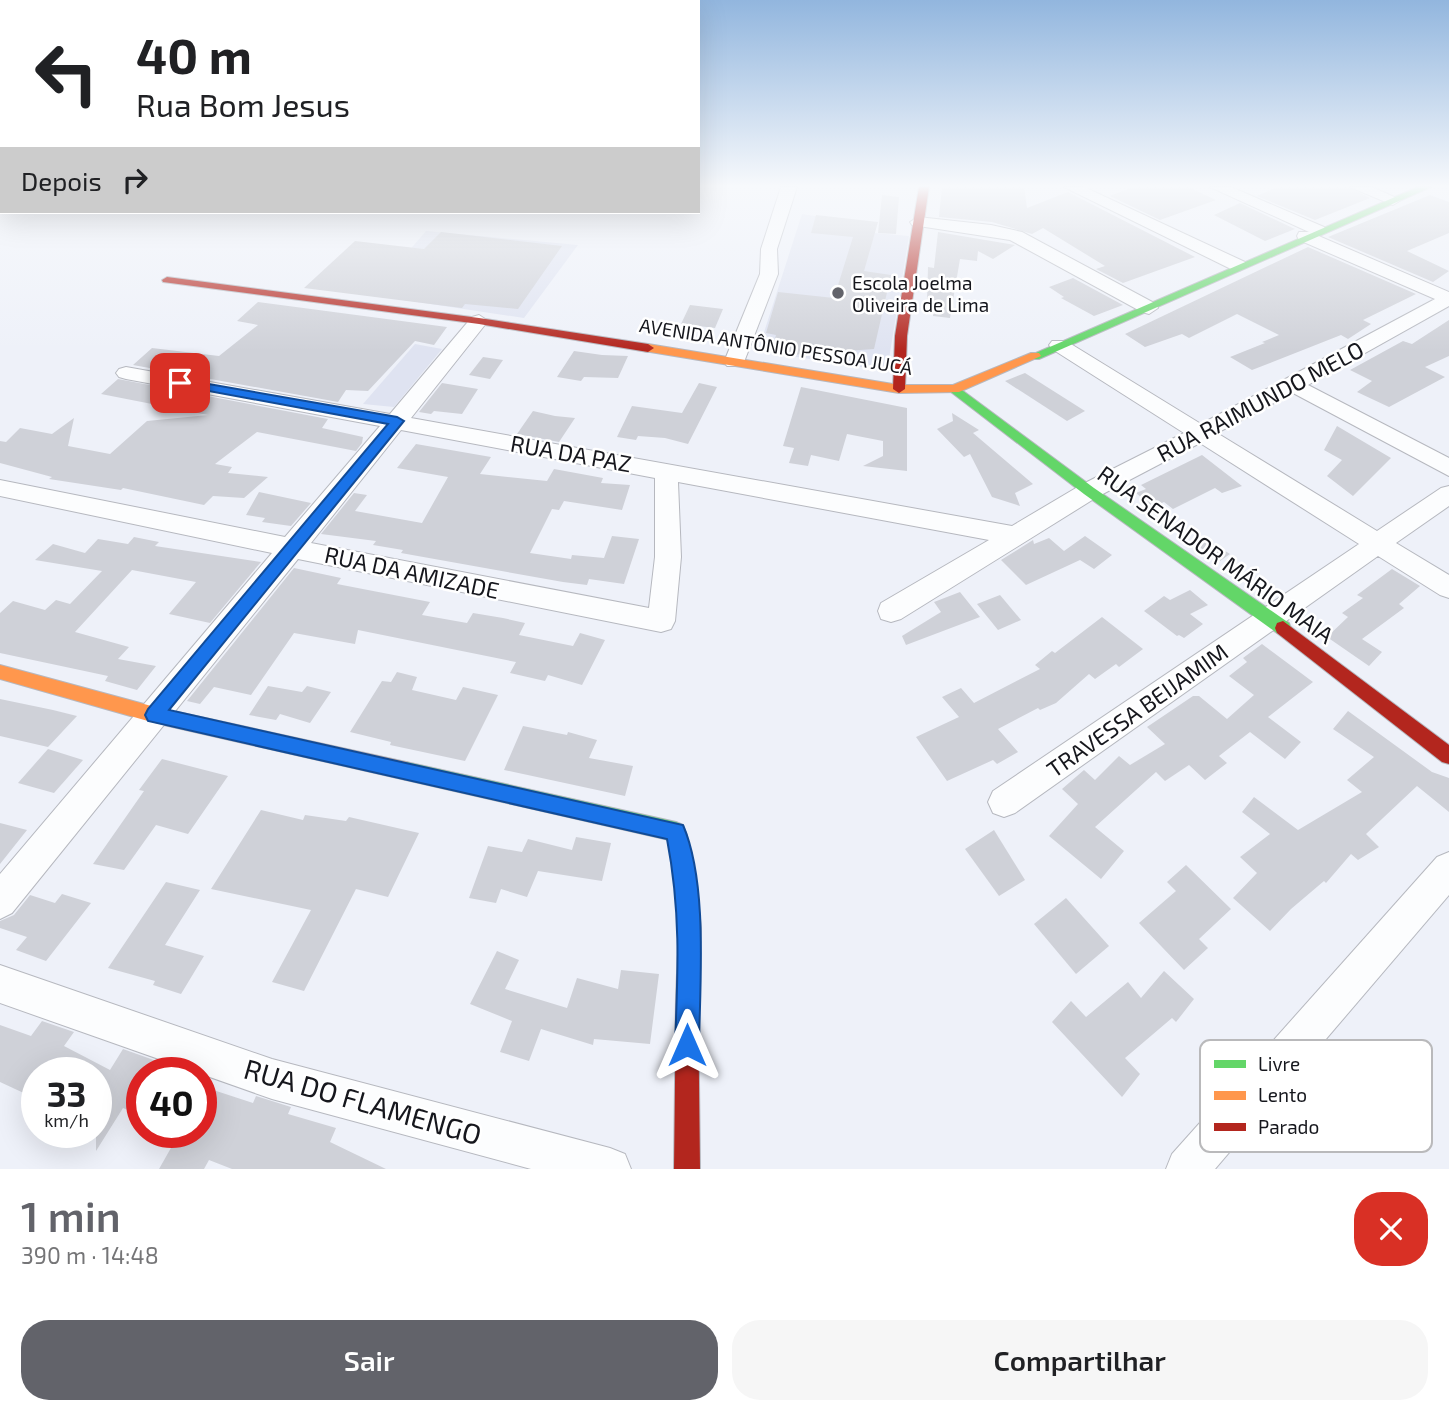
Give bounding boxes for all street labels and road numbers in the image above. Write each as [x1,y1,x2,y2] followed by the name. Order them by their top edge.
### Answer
[638,313,914,379] street label: AVENIDA ANTÔNIO PESSOA JUCÁ
[1152,335,1368,467] street label: RUA RAIMUNDO MELO
[508,429,634,477] street label: RUA DA PAZ
[1093,459,1340,649] street label: RUA SENADOR MÁRIO MAIA
[322,540,502,604] street label: RUA DA AMIZADE
[1041,637,1233,783] street label: TRAVESSA BEIJAMIM
[240,1051,486,1151] street label: RUA DO FLAMENGO

